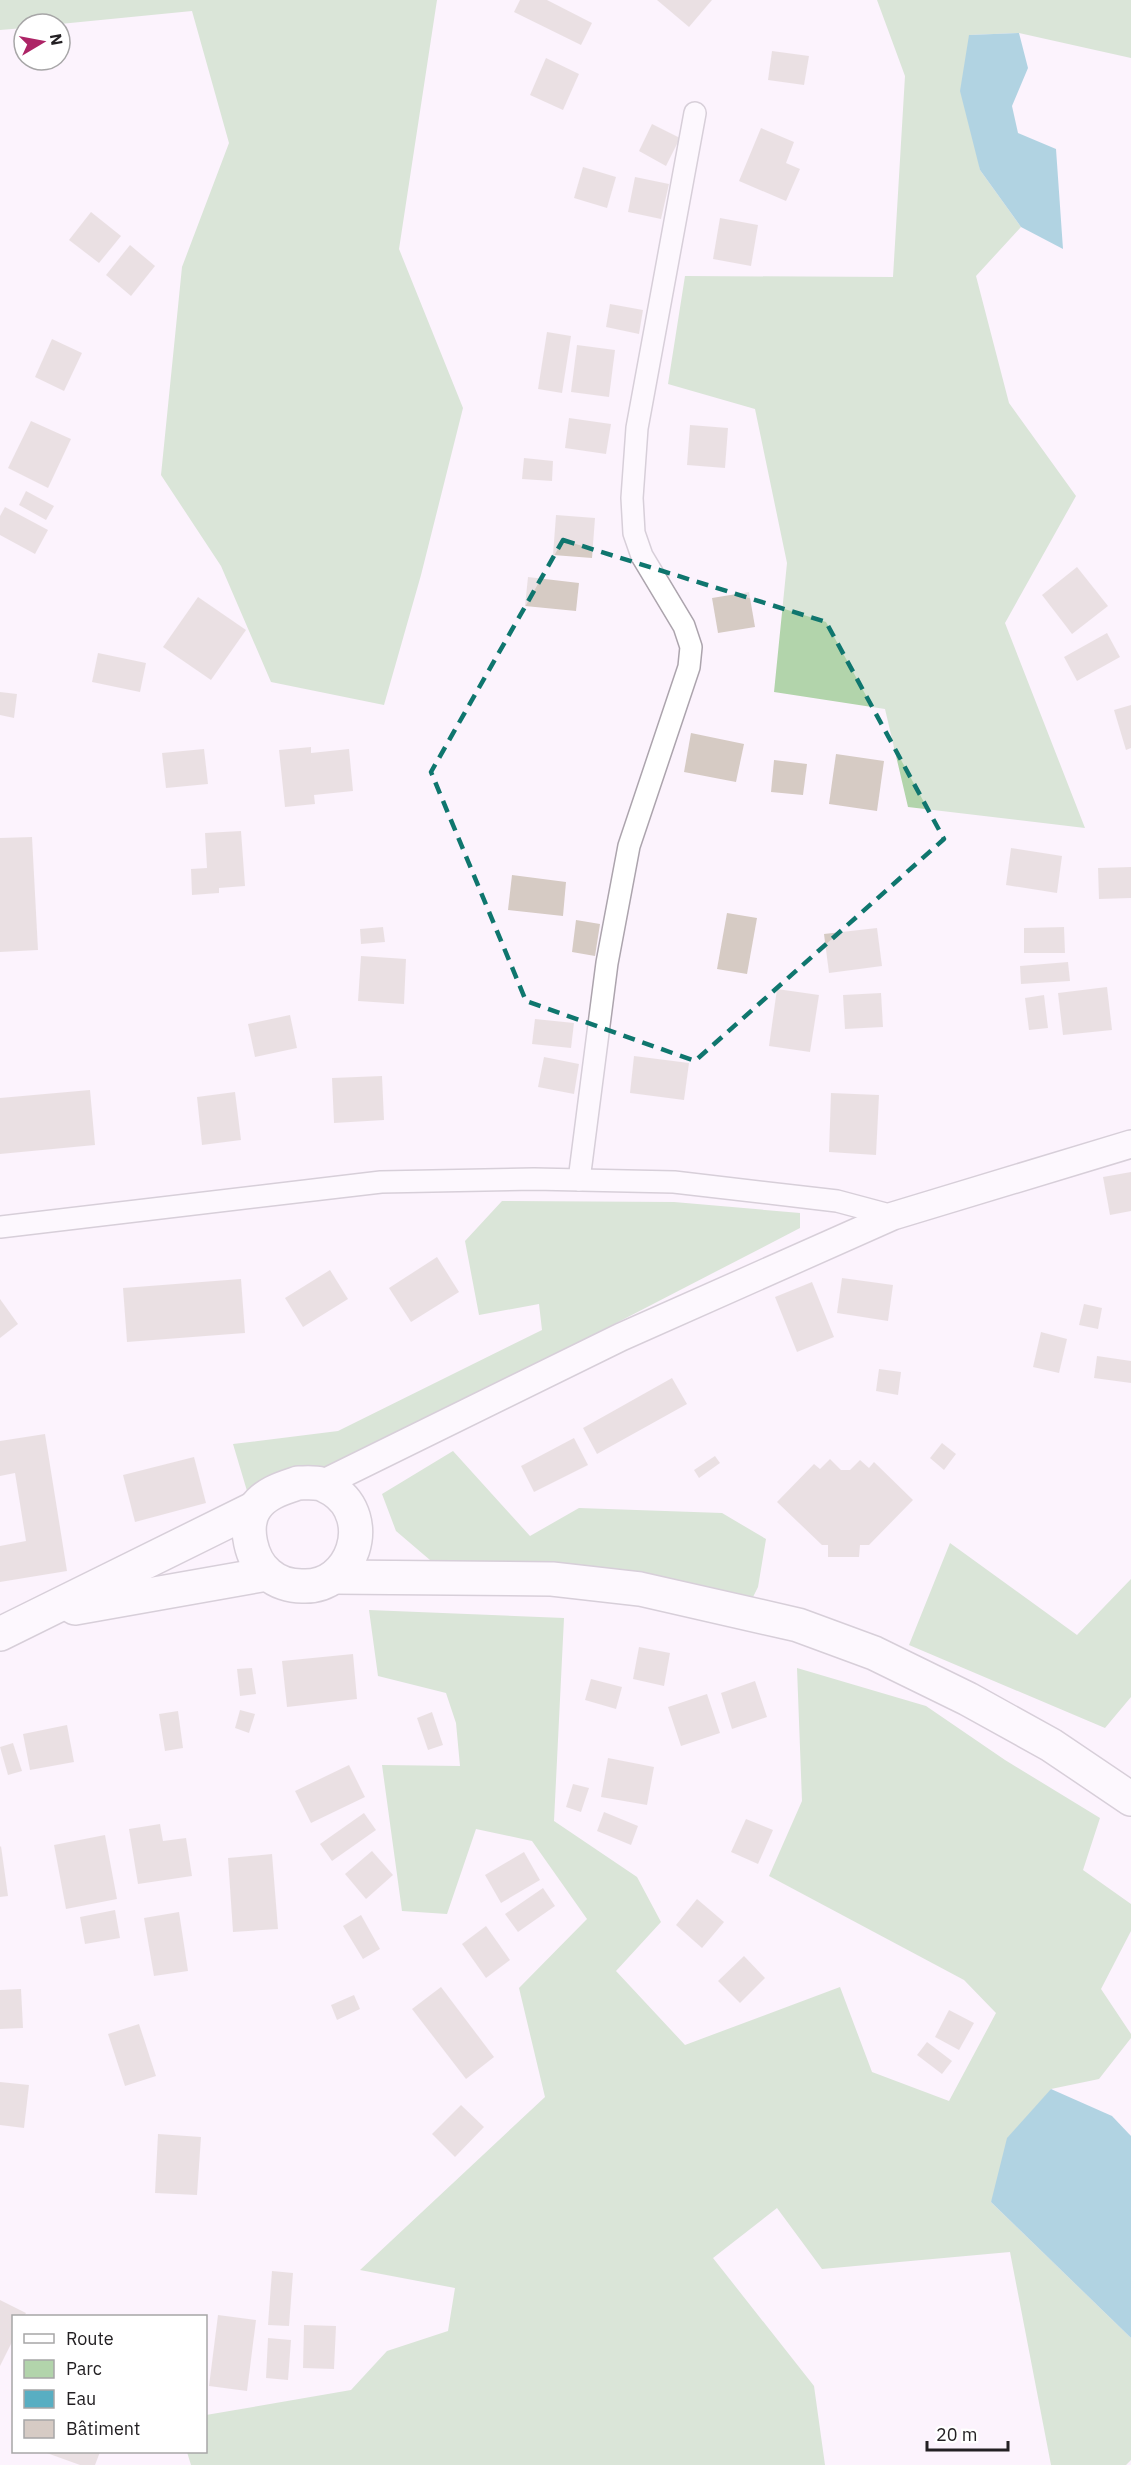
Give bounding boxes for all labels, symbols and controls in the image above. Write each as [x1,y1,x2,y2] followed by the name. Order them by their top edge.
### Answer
[12,12,72,72] north arrow
[46,32,68,47] text: N
[12,2315,207,2453] legend
[66,2327,114,2350] text: Route
[66,2357,102,2380] text: Parc
[66,2387,96,2410] text: Eau
[927,2414,1008,2452] scale bar
[66,2417,140,2440] text: Bâtiment
[936,2423,978,2446] text: 20 m

